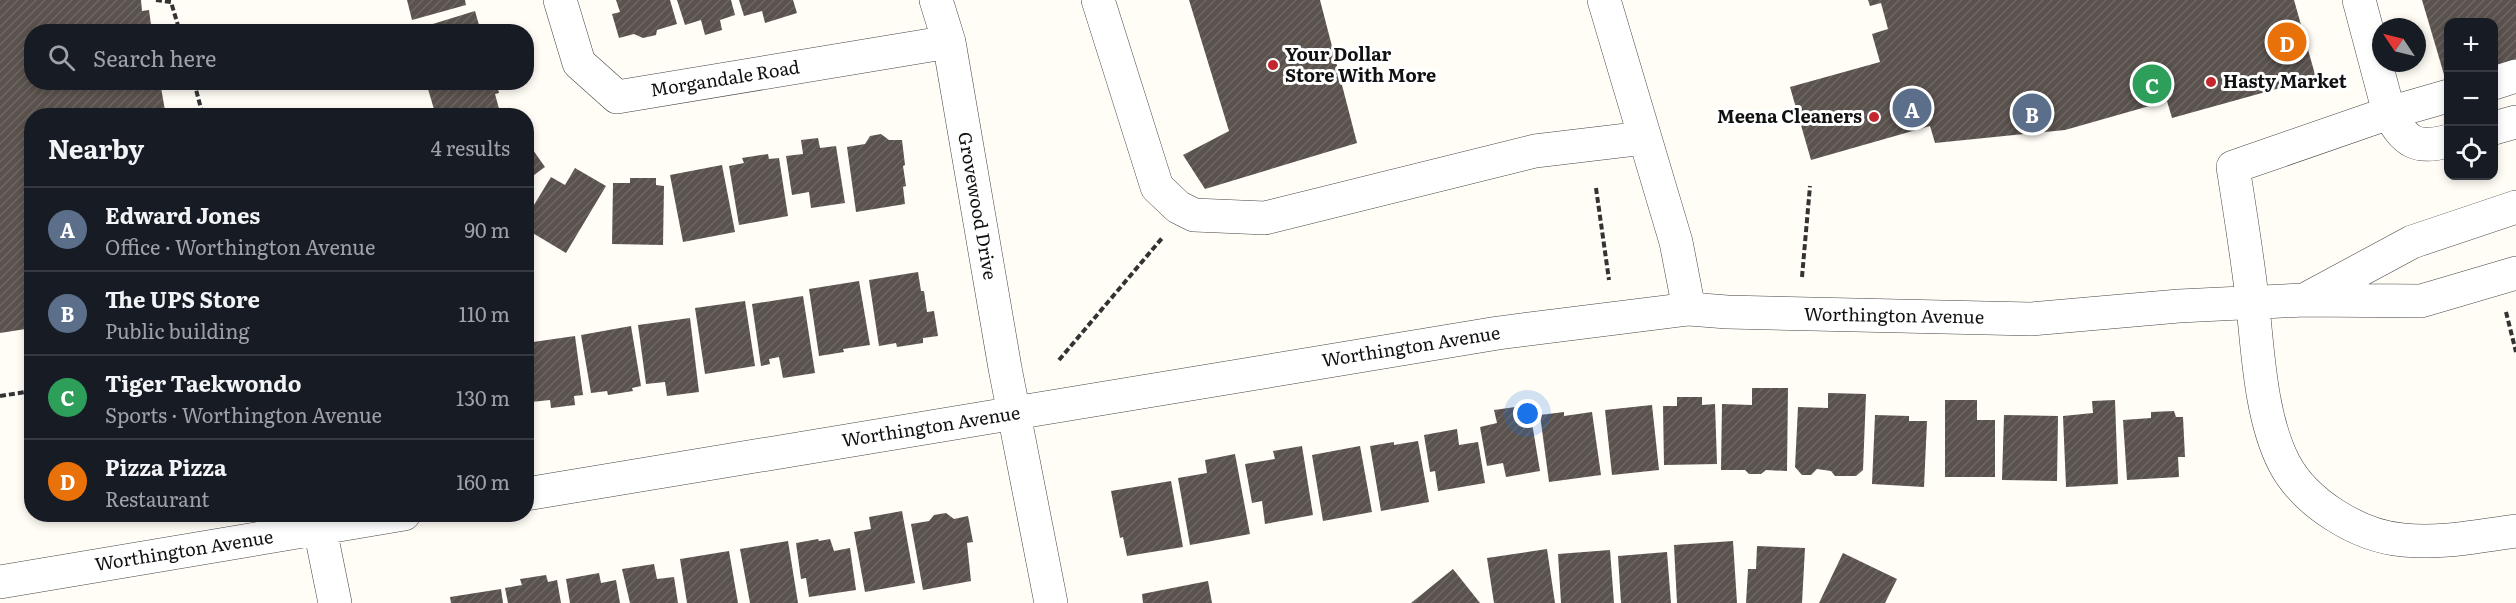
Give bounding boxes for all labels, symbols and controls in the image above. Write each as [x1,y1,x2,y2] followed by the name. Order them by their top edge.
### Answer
[2372,18,2426,72] north arrow
[2444,18,2498,180] map controls
[2444,18,2498,72] button: +
[2268,20,2306,64] pin: D
[24,24,534,90] search box
[1285,40,1436,88] place label: Your Dollar Store With More
[45,41,78,74] icon: search
[93,41,216,74] text: Search here
[648,52,801,103] street label: Morgandale Road
[1266,58,1280,72] marker: Your Dollar Store With More
[2132,62,2172,106] pin: C
[2223,67,2347,94] place label: Hasty Market
[2444,72,2498,126] button: −
[2204,75,2218,89] marker: Hasty Market
[1892,86,1932,130] pin: A
[2012,90,2052,136] pin: B
[1717,102,1862,129] place label: Meena Cleaners
[1867,110,1881,124] marker: Meena Cleaners
[2444,126,2498,180] button: locate
[48,128,144,167] text: Nearby
[952,130,1005,282] street label: Grovewood Drive
[431,132,510,162] text: 4 results
[105,198,260,231] text: Edward Jones
[60,214,75,244] text: A
[465,214,510,244] text: 90 m
[105,231,375,261] text: Office · Worthington Avenue
[105,282,260,315] text: The UPS Store
[61,298,74,328] text: B
[459,298,510,328] text: 110 m
[1804,299,1984,330] street label: Worthington Avenue
[105,315,250,345] text: Public building
[1320,318,1502,373] street label: Worthington Avenue
[105,366,301,399] text: Tiger Taekwondo
[60,382,75,412] text: C
[456,382,510,412] text: 130 m
[840,398,1022,453] street label: Worthington Avenue
[105,399,382,429] text: Sports · Worthington Avenue
[1513,399,1542,428] your location
[105,450,227,483] text: Pizza Pizza
[60,466,75,496] text: D
[456,466,510,496] text: 160 m
[105,483,209,513] text: Restaurant
[93,522,275,577] street label: Worthington Avenue

